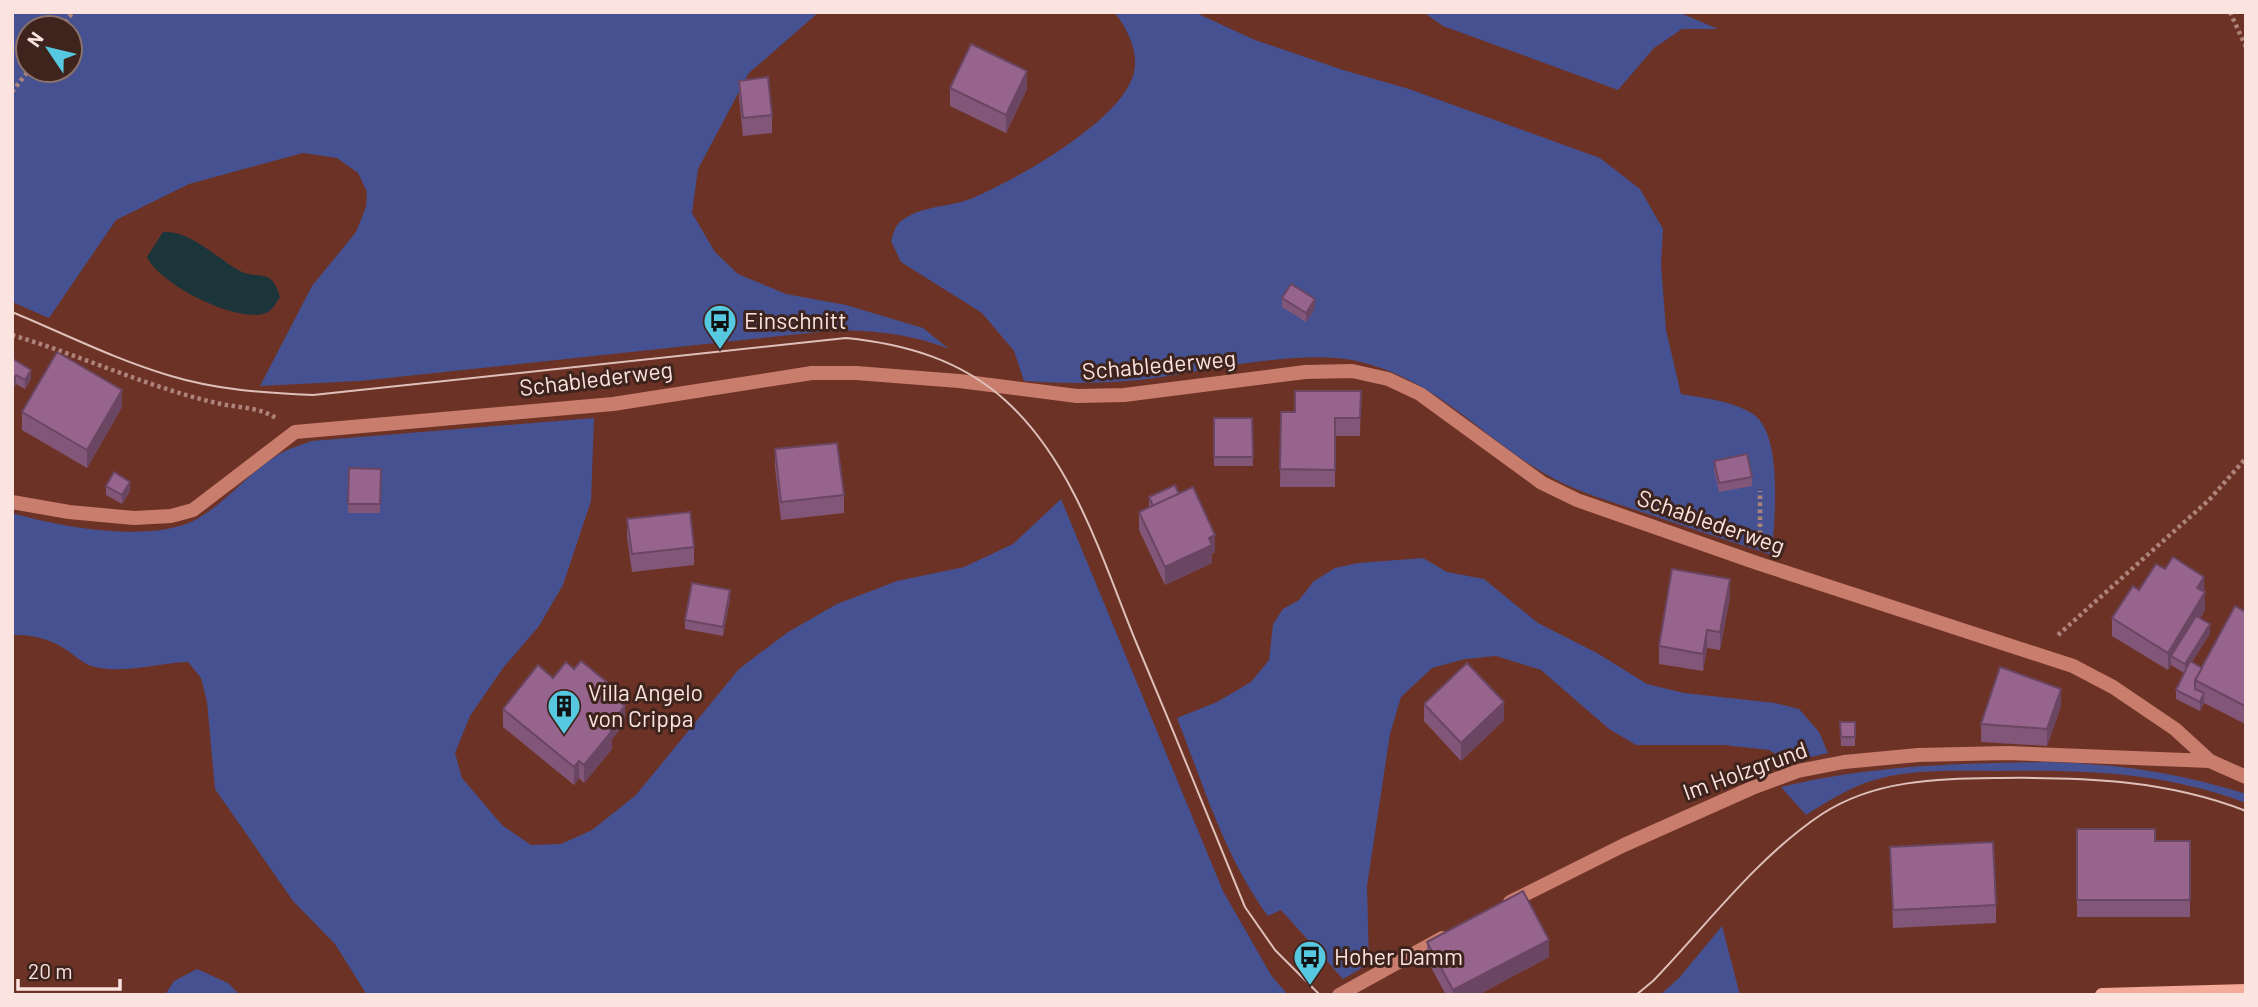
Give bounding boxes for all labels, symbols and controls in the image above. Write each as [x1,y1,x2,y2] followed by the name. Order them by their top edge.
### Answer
[14,14,84,84] north arrow
[22,27,48,51] text: N
[701,302,739,351] bus stop icon: Einschnitt
[744,306,847,334] place label: Einschnitt
[1081,343,1237,385] street label: Schablederweg
[518,355,674,401] street label: Schablederweg
[1634,483,1789,559] street label: Schablederweg
[588,678,703,732] place label: Villa Angelo von Crippa
[545,687,583,736] building icon: Villa Angelo von Crippa
[1679,735,1811,806] street label: Im Holzgrund
[1291,938,1329,987] bus stop icon: Hoher Damm
[1334,942,1463,970] place label: Hoher Damm
[18,948,119,992] scale bar
[28,958,73,983] text: 20 m

